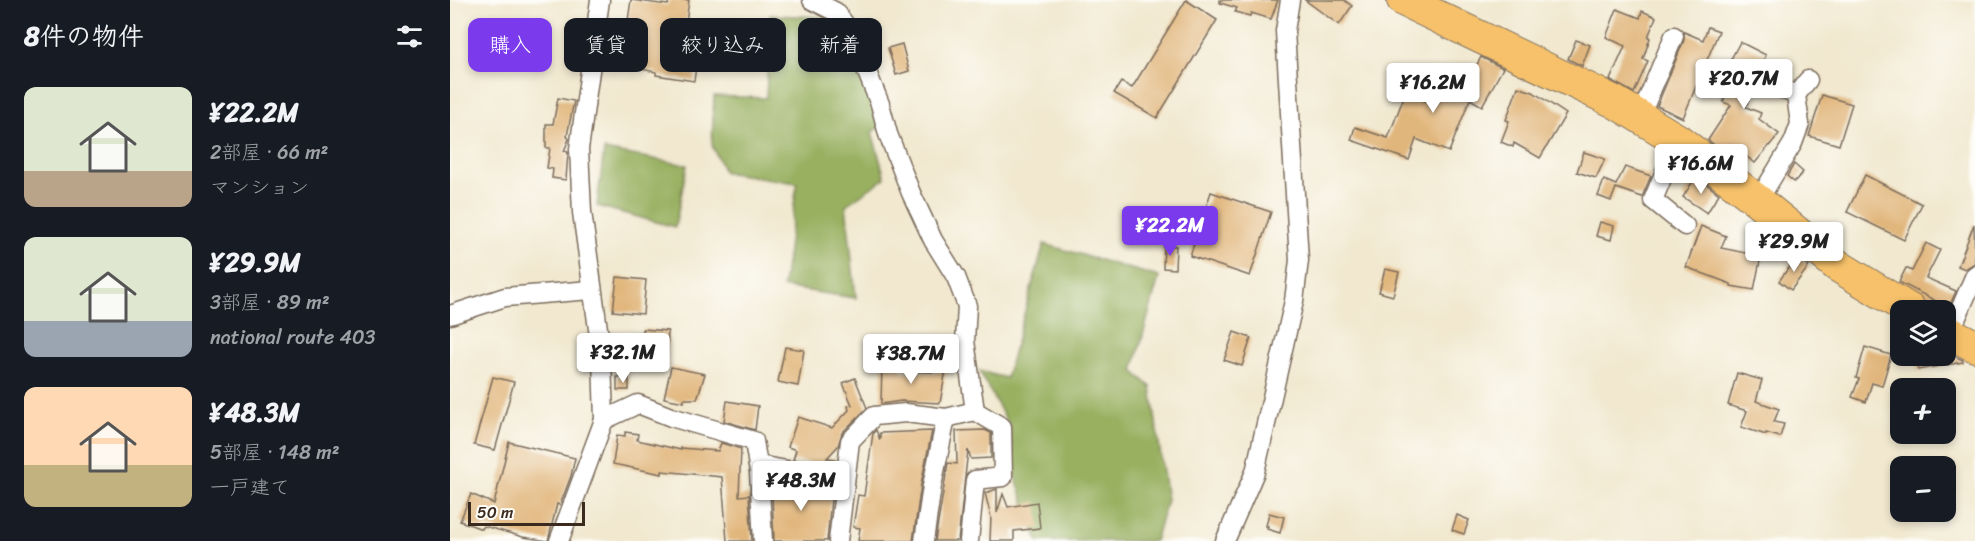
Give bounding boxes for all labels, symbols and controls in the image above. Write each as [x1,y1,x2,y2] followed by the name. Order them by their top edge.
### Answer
[24,13,144,59] text: 8件の物件
[468,18,552,72] chip: 購入
[564,18,648,72] chip: 賃貸
[660,18,786,72] chip: 絞り込み
[798,18,882,72] chip: 新着
[393,20,426,53] icon: filters
[1695,59,1793,110] pin: ¥20.7M
[1709,61,1779,96] text: ¥20.7M
[1384,63,1482,114] pin: ¥16.2M
[1401,65,1465,100] text: ¥16.2M
[210,89,299,135] text: ¥22.2M
[72,111,144,183] icon: home
[210,135,328,170] text: 2部屋 · 66 m²
[1652,144,1750,195] pin: ¥16.6M
[1669,146,1733,181] text: ¥16.6M
[210,170,309,205] text: マンション
[1121,206,1219,257] pin: ¥22.2M
[1136,208,1204,243] text: ¥22.2M
[1745,222,1843,273] pin: ¥29.9M
[1759,224,1829,259] text: ¥29.9M
[210,239,300,285] text: ¥29.9M
[72,261,144,333] icon: home
[210,285,330,320] text: 3部屋 · 89 m²
[1890,300,1956,522] map controls
[1890,300,1956,366] button: layers
[210,320,376,355] text: national route 403
[574,333,672,384] pin: ¥32.1M
[862,334,960,385] pin: ¥38.7M
[591,335,655,370] text: ¥32.1M
[877,336,945,371] text: ¥38.7M
[1890,378,1956,444] button: +
[210,389,300,435] text: ¥48.3M
[72,411,144,483] icon: home
[210,435,340,470] text: 5部屋 · 148 m²
[1890,456,1956,522] button: −
[752,461,850,512] pin: ¥48.3M
[767,463,836,498] text: ¥48.3M
[210,470,290,505] text: 一戸建て
[477,498,513,527] text: 50 m
[468,499,585,526] scale bar

